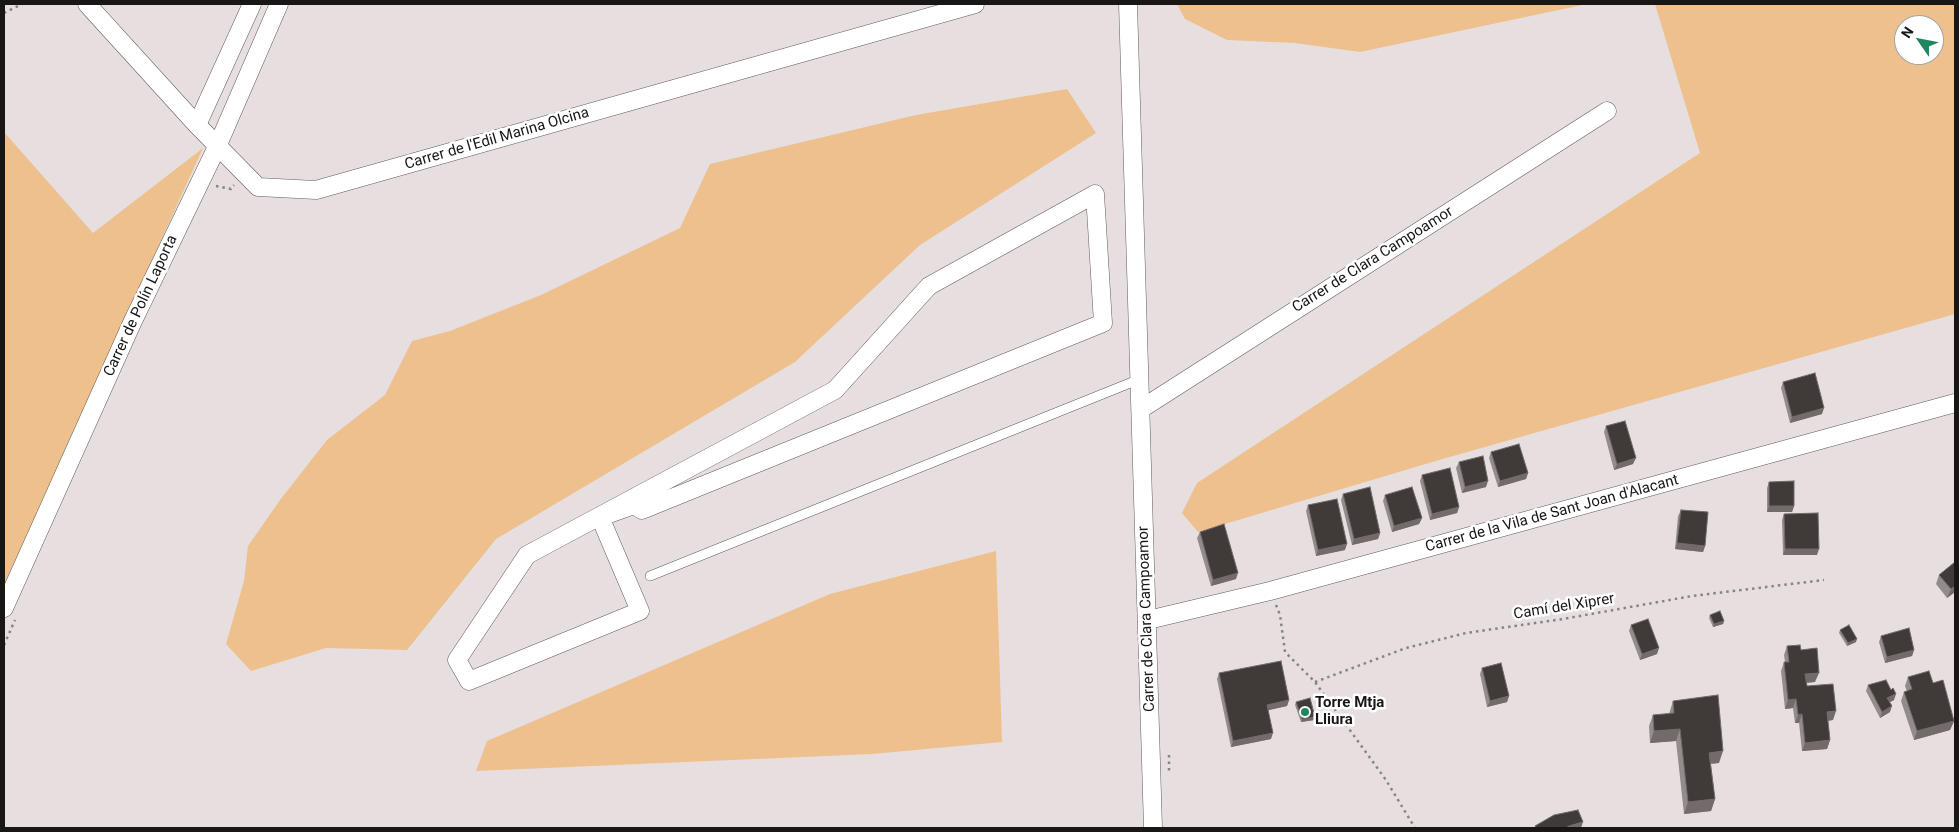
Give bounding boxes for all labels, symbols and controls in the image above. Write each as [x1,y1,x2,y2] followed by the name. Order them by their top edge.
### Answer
[1894,15,1944,65] north arrow
[1898,24,1917,41] text: N
[403,104,591,174] street label: Carrer de l'Edil Marina Olcina
[1289,203,1457,317] street label: Carrer de Clara Campoamor
[100,232,182,380] street label: Carrer de Polín Laporta
[1424,472,1680,556] street label: Carrer de la Vila de Sant Joan d'Alacant
[1135,526,1159,712] street label: Carrer de Clara Campoamor
[1512,590,1616,624] street label: Camí del Xiprer
[1315,694,1384,729] place label: Torre Mtja Lliura
[1299,706,1311,718] marker: Torre Mtja Lliura

